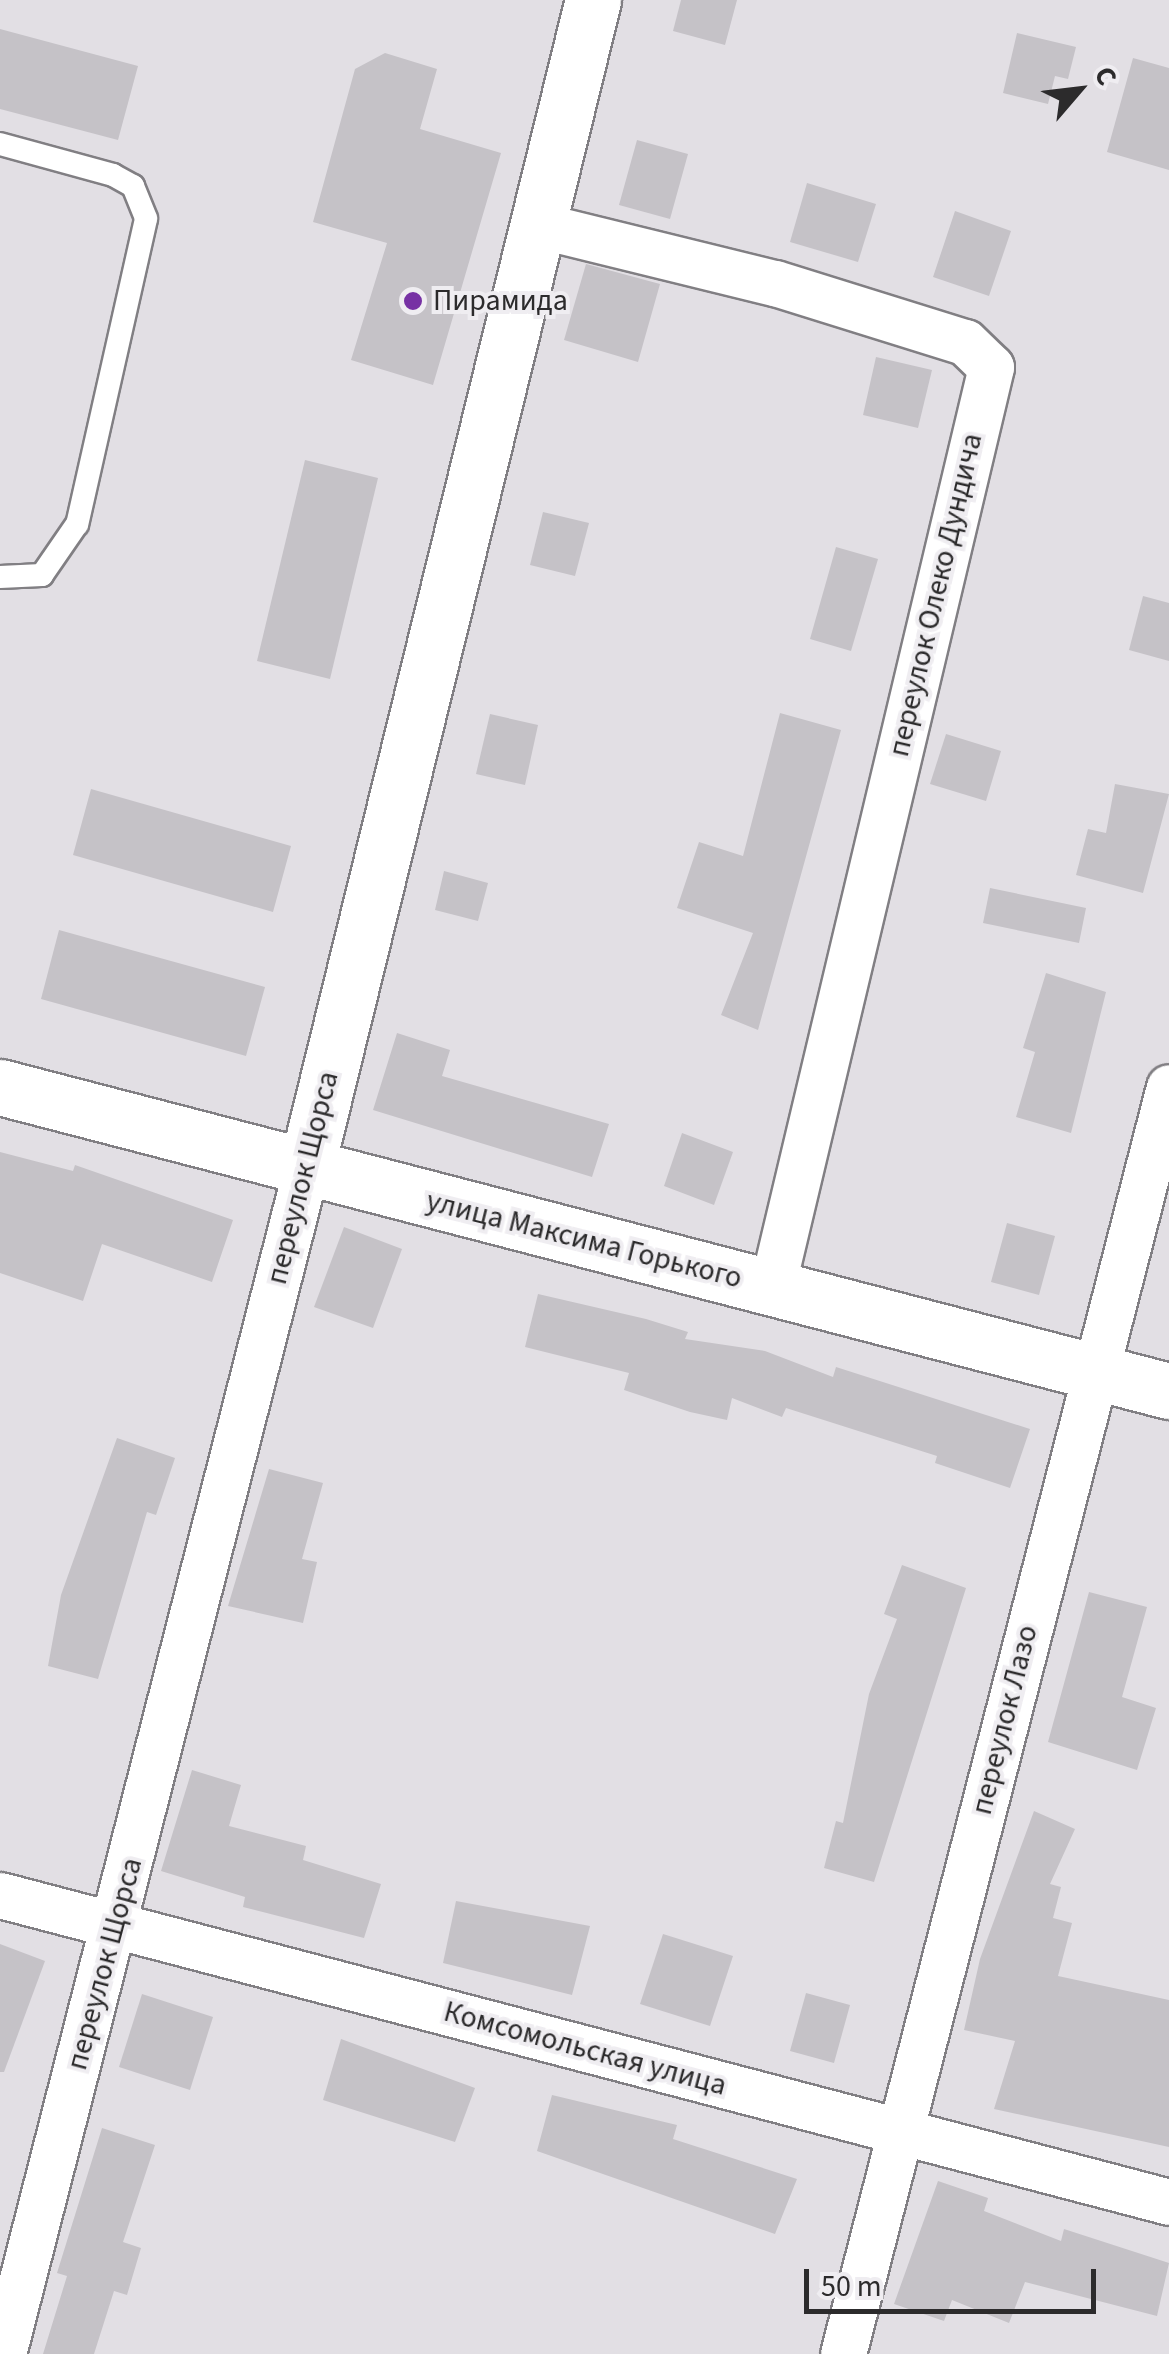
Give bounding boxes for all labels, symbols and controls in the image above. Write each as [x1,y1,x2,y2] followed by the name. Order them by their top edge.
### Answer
[1029,40,1129,140] north arrow
[1084,59,1127,92] text: С
[433,283,568,319] place label: Пирамида
[402,290,424,312] marker: Пирамида
[881,430,991,760] street label: переулок Олеко Дундича
[259,1068,347,1288] street label: переулок Щорса
[422,1183,746,1297] street label: улица Максима Горького
[964,1622,1046,1818] street label: переулок Лазо
[59,1854,151,2074] street label: переулок Щорса
[440,1994,730,2104] street label: Комсомольская улица
[809,2249,1102,2311] scale bar
[821,2265,882,2308] text: 50 m

